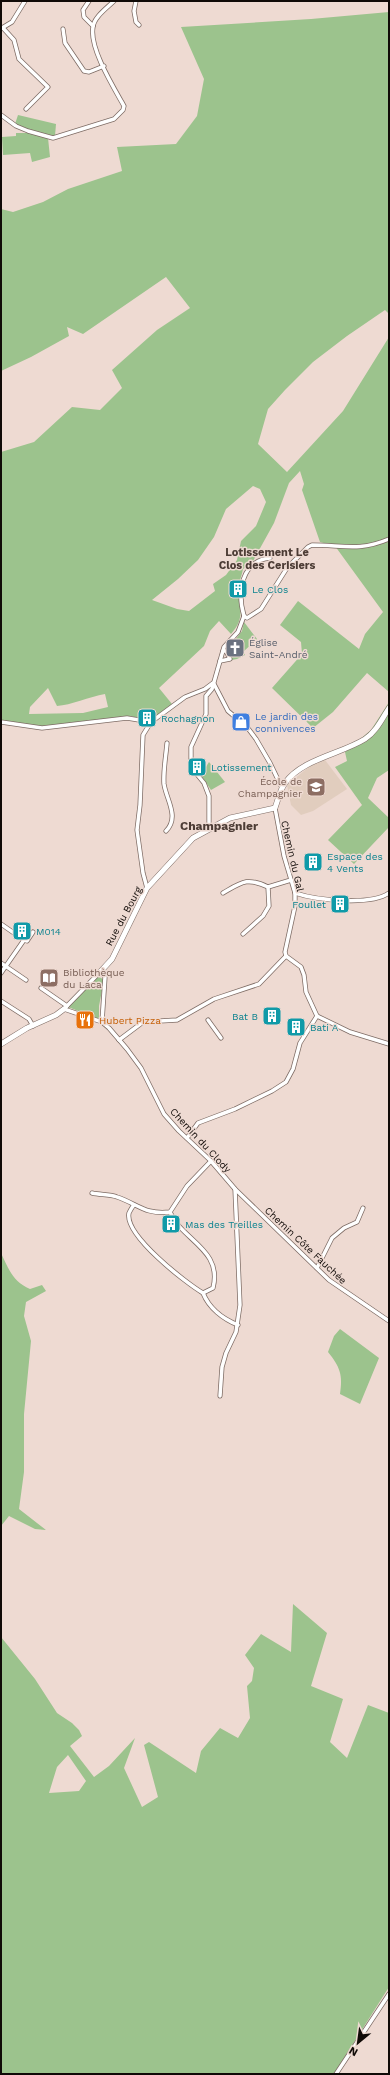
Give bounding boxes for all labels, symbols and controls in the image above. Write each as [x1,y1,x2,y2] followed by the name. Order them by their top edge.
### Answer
[219,546,315,572] district label: Lotissement Le Clos des Cerisiers
[227,578,249,600] building icon: Le Clos
[252,584,288,595] place label: Le Clos
[224,637,246,659] church icon: Église Saint-André
[249,637,308,660] place label: Église Saint-André
[136,707,158,729] building icon: Rochagnon
[230,711,252,733] shop icon: Le jardin des connivences
[255,711,318,734] place label: Le jardin des connivences
[161,713,215,724] place label: Rochagnon
[186,756,208,778] building icon: Lotissement
[211,762,272,773] place label: Lotissement
[238,776,302,799] place label: École de Champagnier
[305,776,327,798] school or university icon: École de Champagnier
[180,819,259,833] district label: Champagnier
[279,820,306,893] street label: Chemin du Gal
[302,851,324,873] building icon: Espace des 4 Vents
[327,851,383,874] place label: Espace des 4 Vents
[103,884,144,948] street label: Rue du Bourg
[329,893,351,915] building icon: Foullet
[292,899,327,910] place label: Foullet
[11,920,33,942] building icon: M014
[36,926,61,937] place label: M014
[38,967,60,989] library icon: Bibliothèque du Laca
[63,967,125,990] place label: Bibliothèque du Laca
[261,1005,283,1027] building icon: Bat B
[74,1009,96,1031] restaurant icon: Hubert Pizza
[232,1011,258,1022] place label: Bat B
[99,1015,161,1026] place label: Hubert Pizza
[285,1016,307,1038] building icon: Bati A
[310,1022,339,1033] place label: Bati A
[168,1106,234,1175] street label: Chemin du Clody
[263,1205,349,1286] street label: Chemin Côte Fauchée
[160,1213,182,1235] building icon: Mas des Treilles
[185,1219,263,1230] place label: Mas des Treilles
[338,2023,378,2063] north arrow
[347,2044,360,2059] text: N

